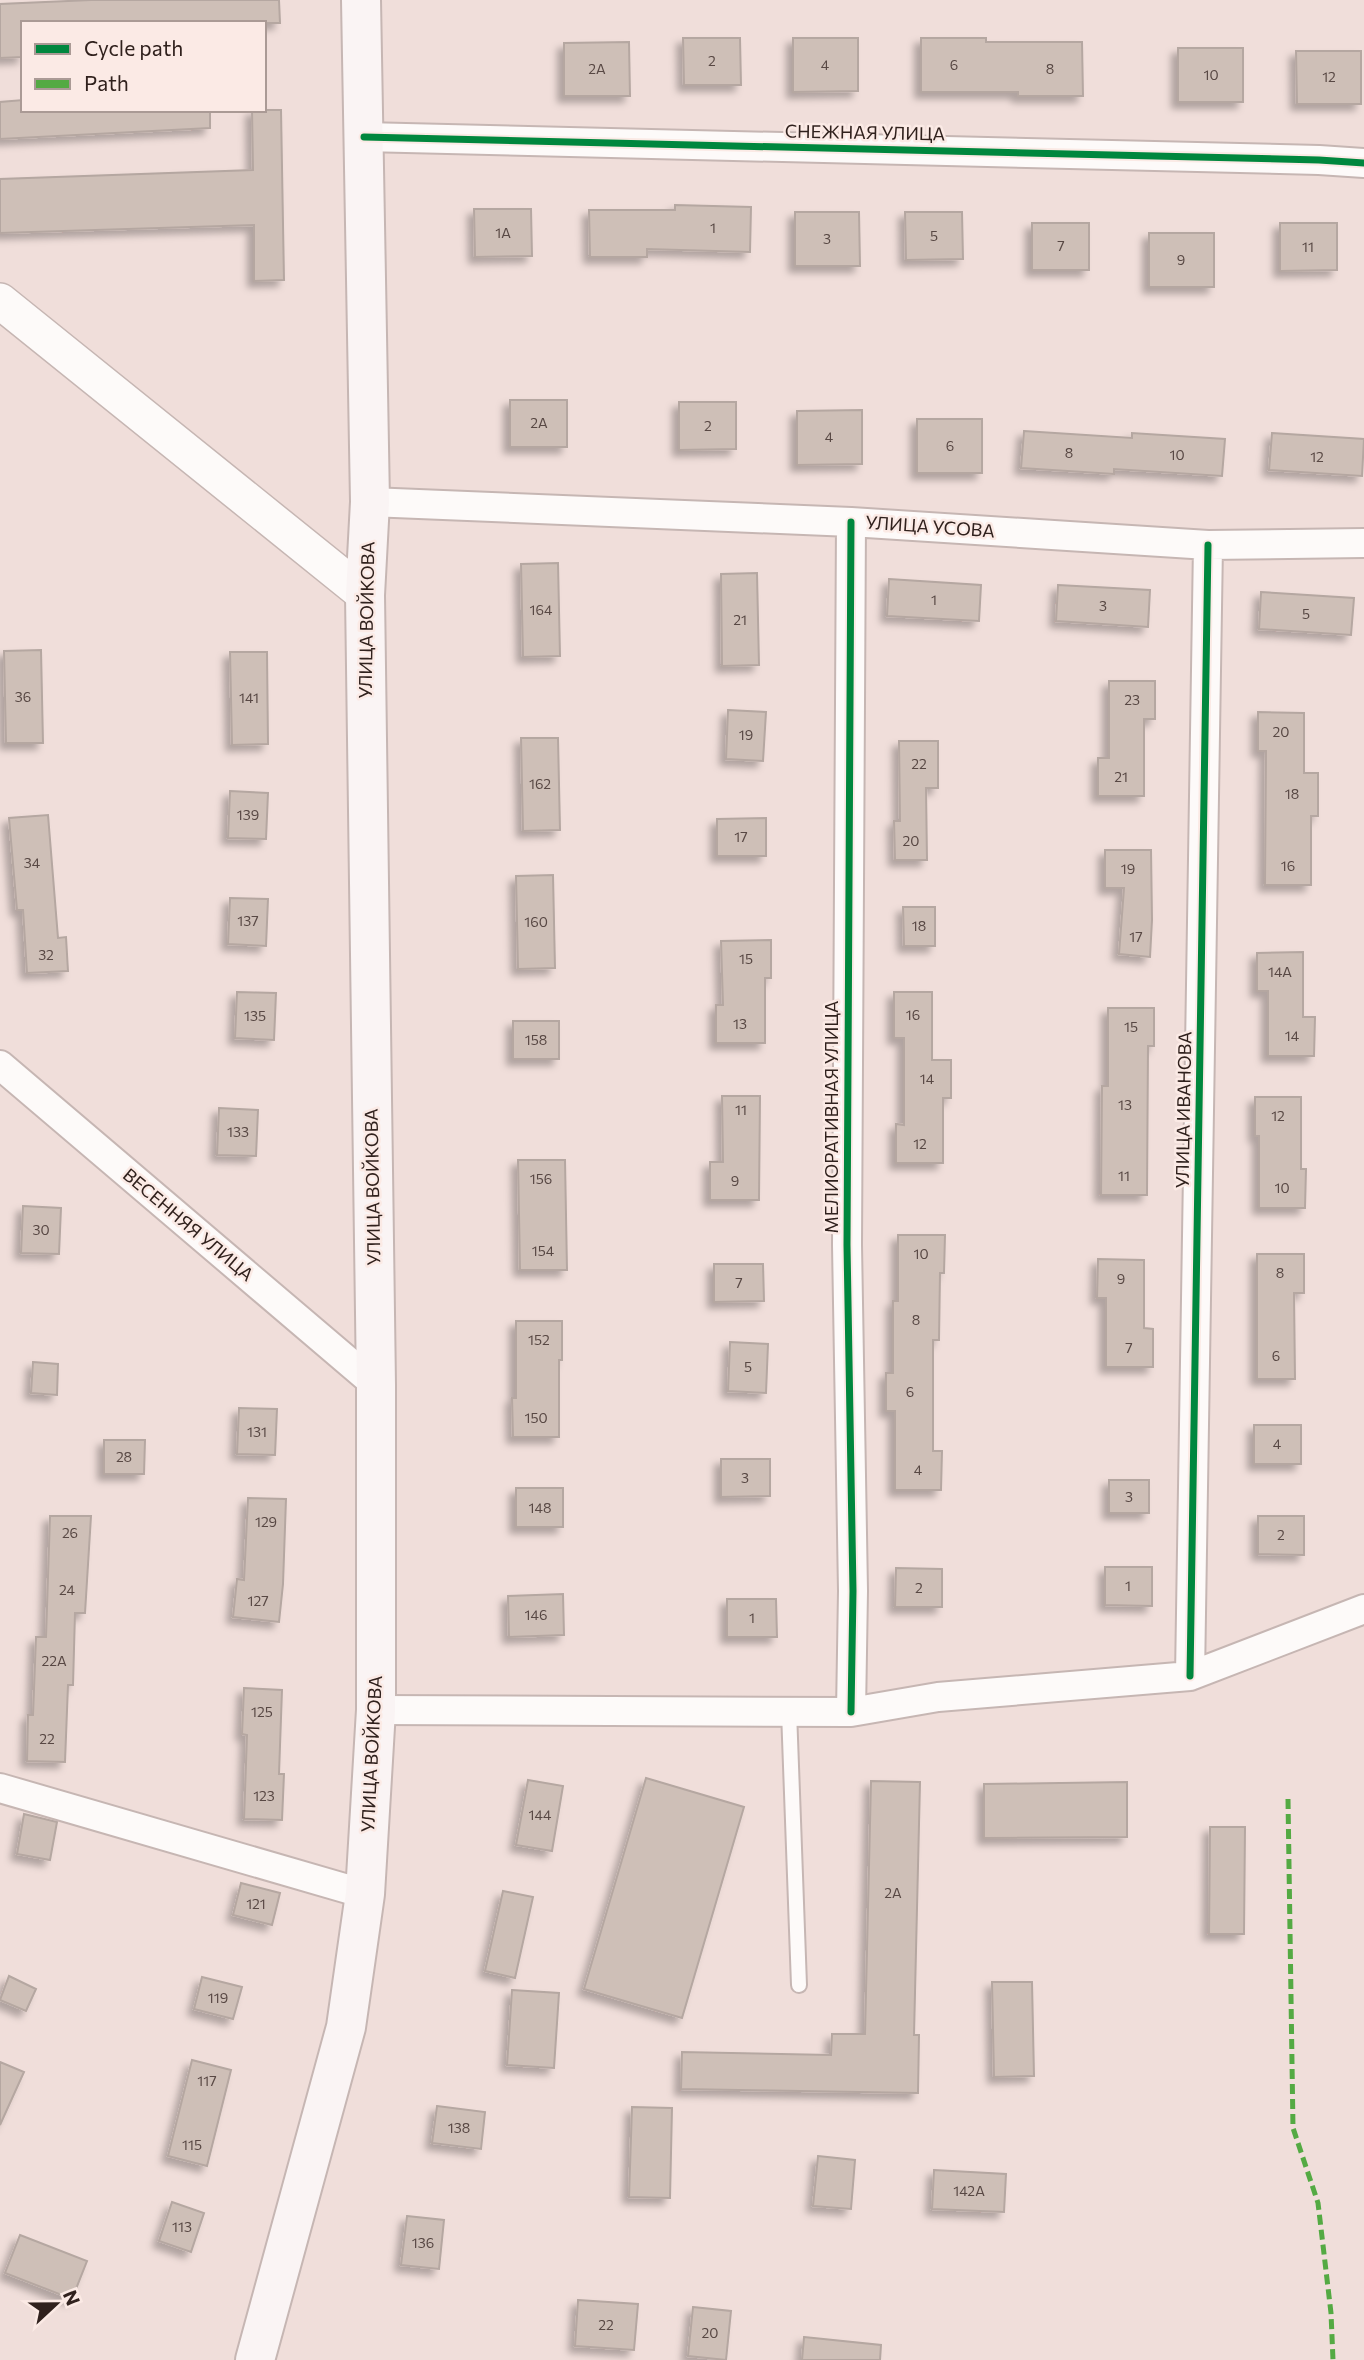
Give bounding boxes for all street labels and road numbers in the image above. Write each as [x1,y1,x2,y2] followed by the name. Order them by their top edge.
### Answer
[785,120,945,144] street label: СНЕЖНАЯ УЛИЦА
[865,511,996,541] street label: УЛИЦА УСОВА
[354,541,378,699] street label: УЛИЦА ВОЙКОВА
[820,1001,842,1233] street label: МЕЛИОРАТИВНАЯ УЛИЦА
[1171,1031,1195,1189] street label: УЛИЦА ИВАНОВА
[360,1108,384,1266] street label: УЛИЦА ВОЙКОВА
[119,1163,258,1285] street label: ВЕСЕННЯЯ УЛИЦА
[356,1675,386,1833] street label: УЛИЦА ВОЙКОВА

